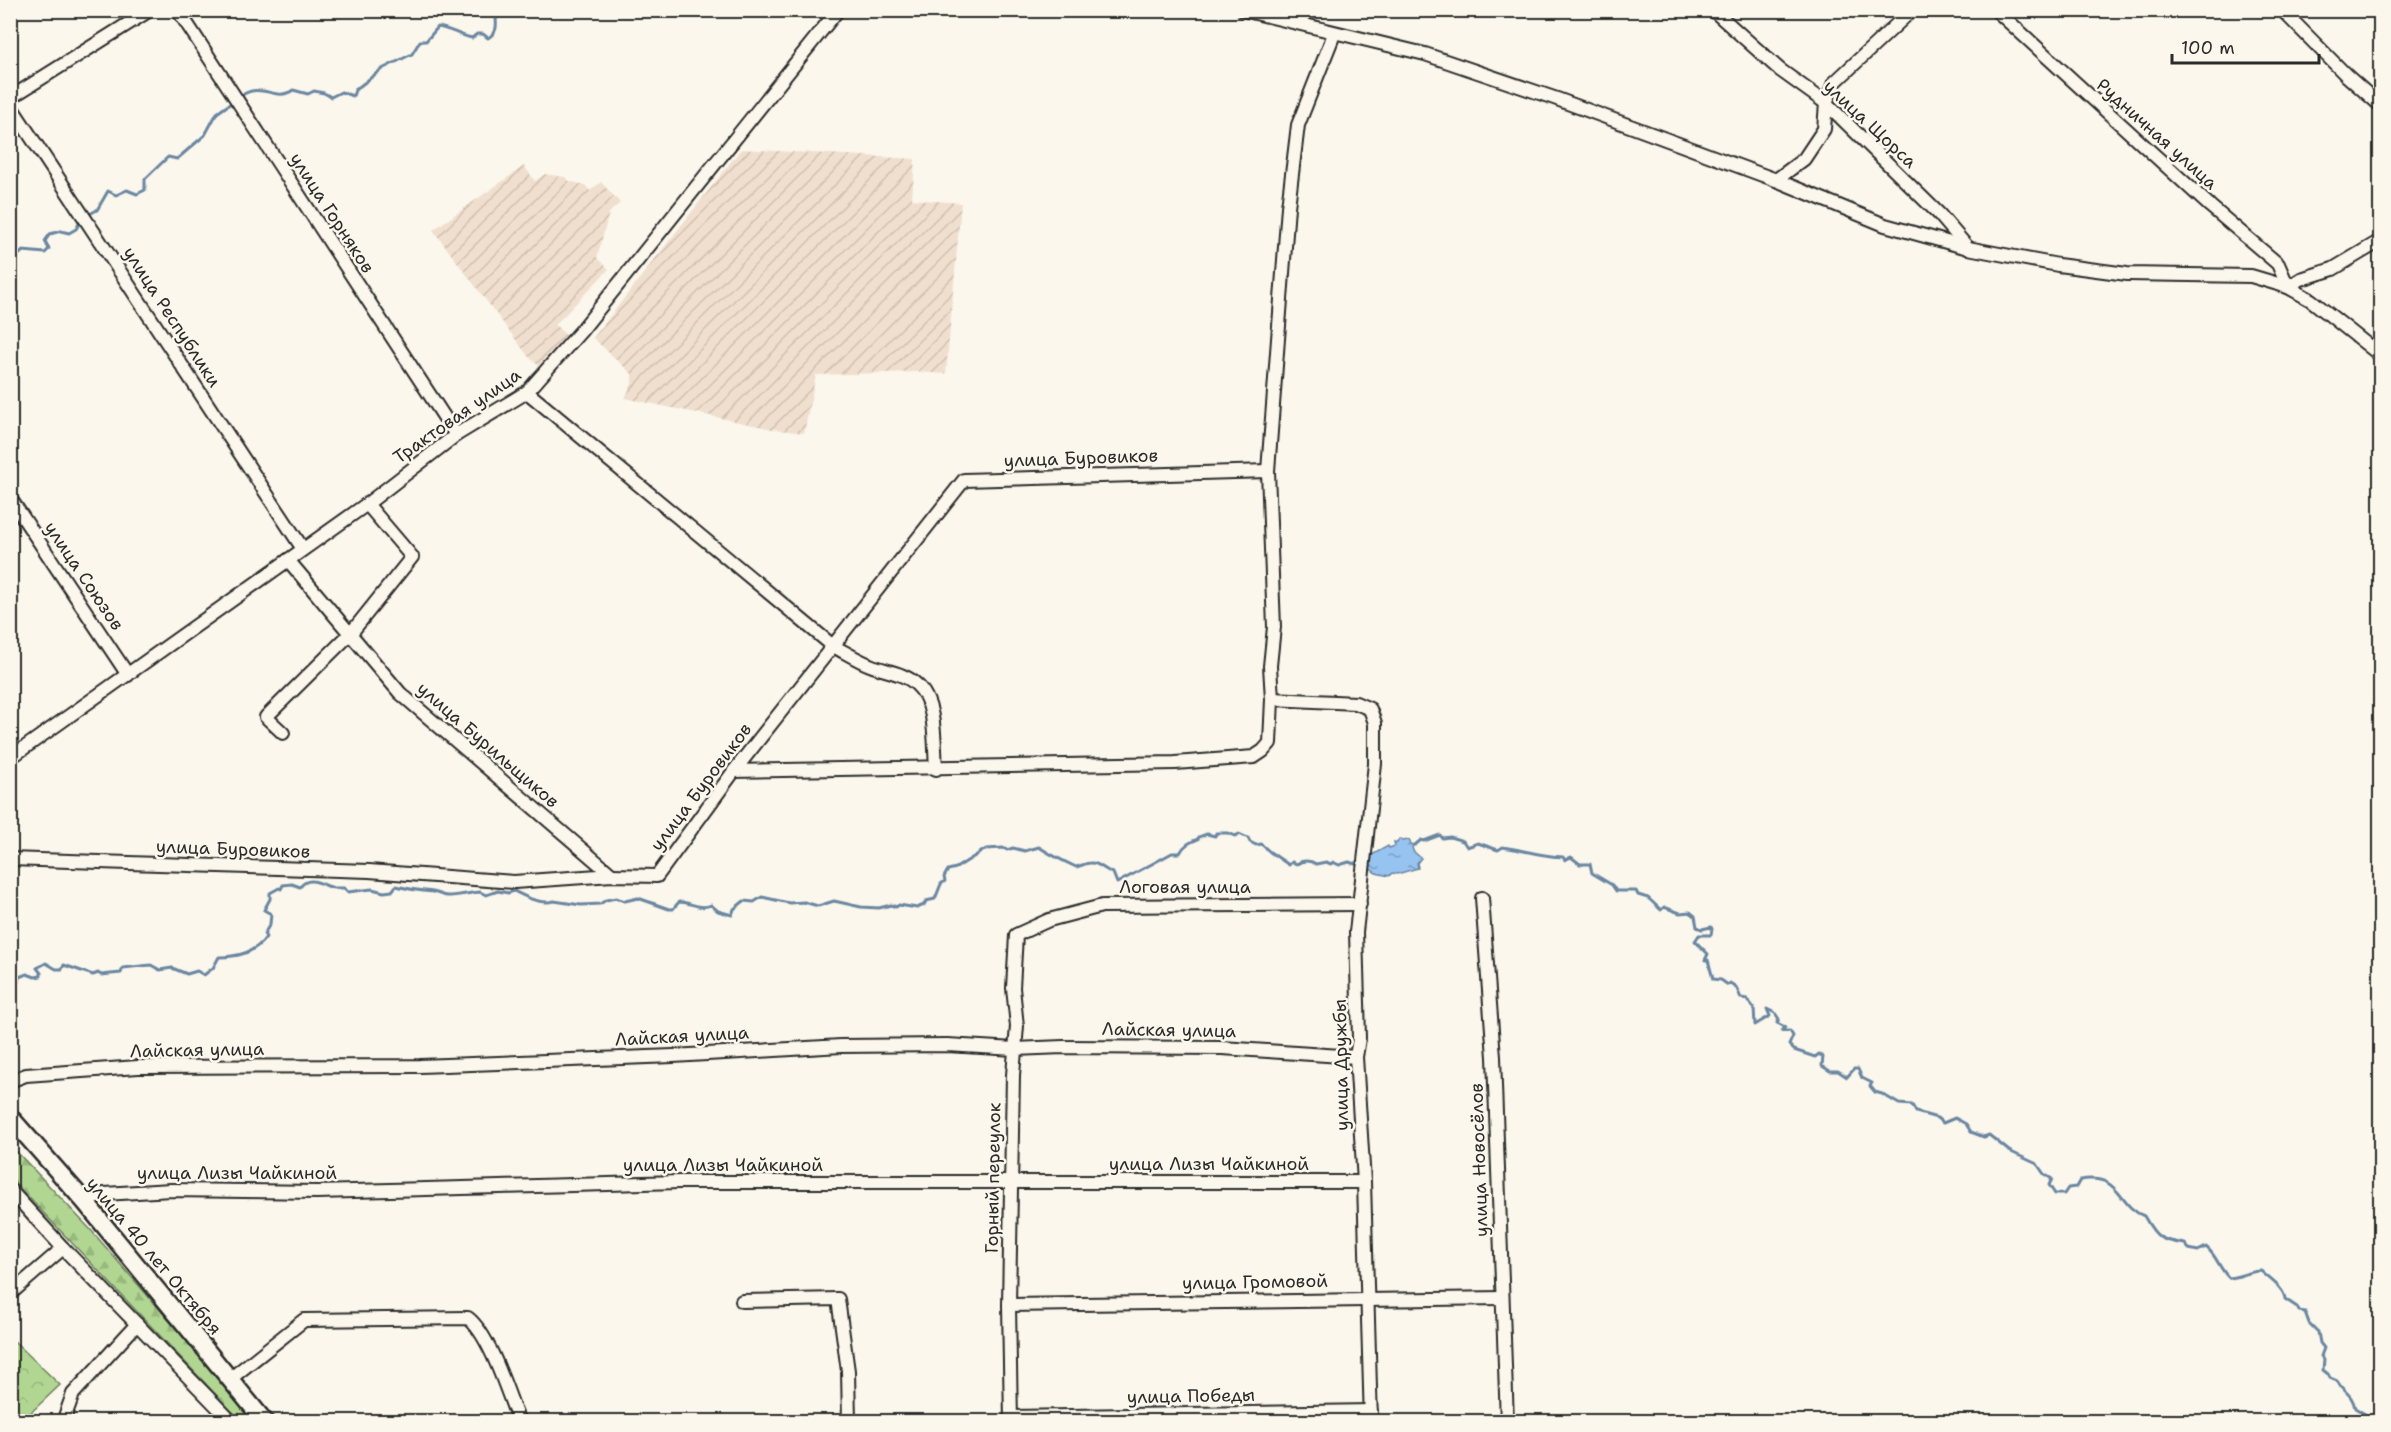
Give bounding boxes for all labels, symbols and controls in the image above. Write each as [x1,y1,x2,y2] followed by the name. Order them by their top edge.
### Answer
[2172,27,2319,65] scale bar
[2181,36,2235,60] text: 100 m
[2091,73,2223,195] street label: Рудничная улица
[1818,75,1922,173] street label: улица Щорса
[284,148,380,278] street label: улица Горняков
[118,242,227,392] street label: улица Республики
[388,363,526,469] street label: Трактовая улица
[1003,443,1159,473] street label: улица Буровиков
[39,517,129,635] street label: улица Союзов
[412,677,564,813] street label: улица Бурильщиков
[645,718,757,856] street label: улица Буровиков
[155,834,311,864] street label: улица Буровиков
[1119,875,1251,899] street label: Логовая улица
[1328,999,1354,1131] street label: улица Дружбы
[1102,1017,1236,1043] street label: Лайская улица
[614,1021,750,1051] street label: Лайская улица
[130,1037,264,1063] street label: Лайская улица
[1464,1083,1494,1237] street label: улица Новосёлов
[980,1102,1006,1254] street label: Горный переулок
[1109,1152,1309,1176] street label: улица Лизы Чайкиной
[623,1153,823,1177] street label: улица Лизы Чайкиной
[137,1161,337,1185] street label: улица Лизы Чайкиной
[81,1172,227,1340] street label: улица 40 лет Октября
[1182,1269,1328,1295] street label: улица Громовой
[1127,1383,1255,1409] street label: улица Победы

